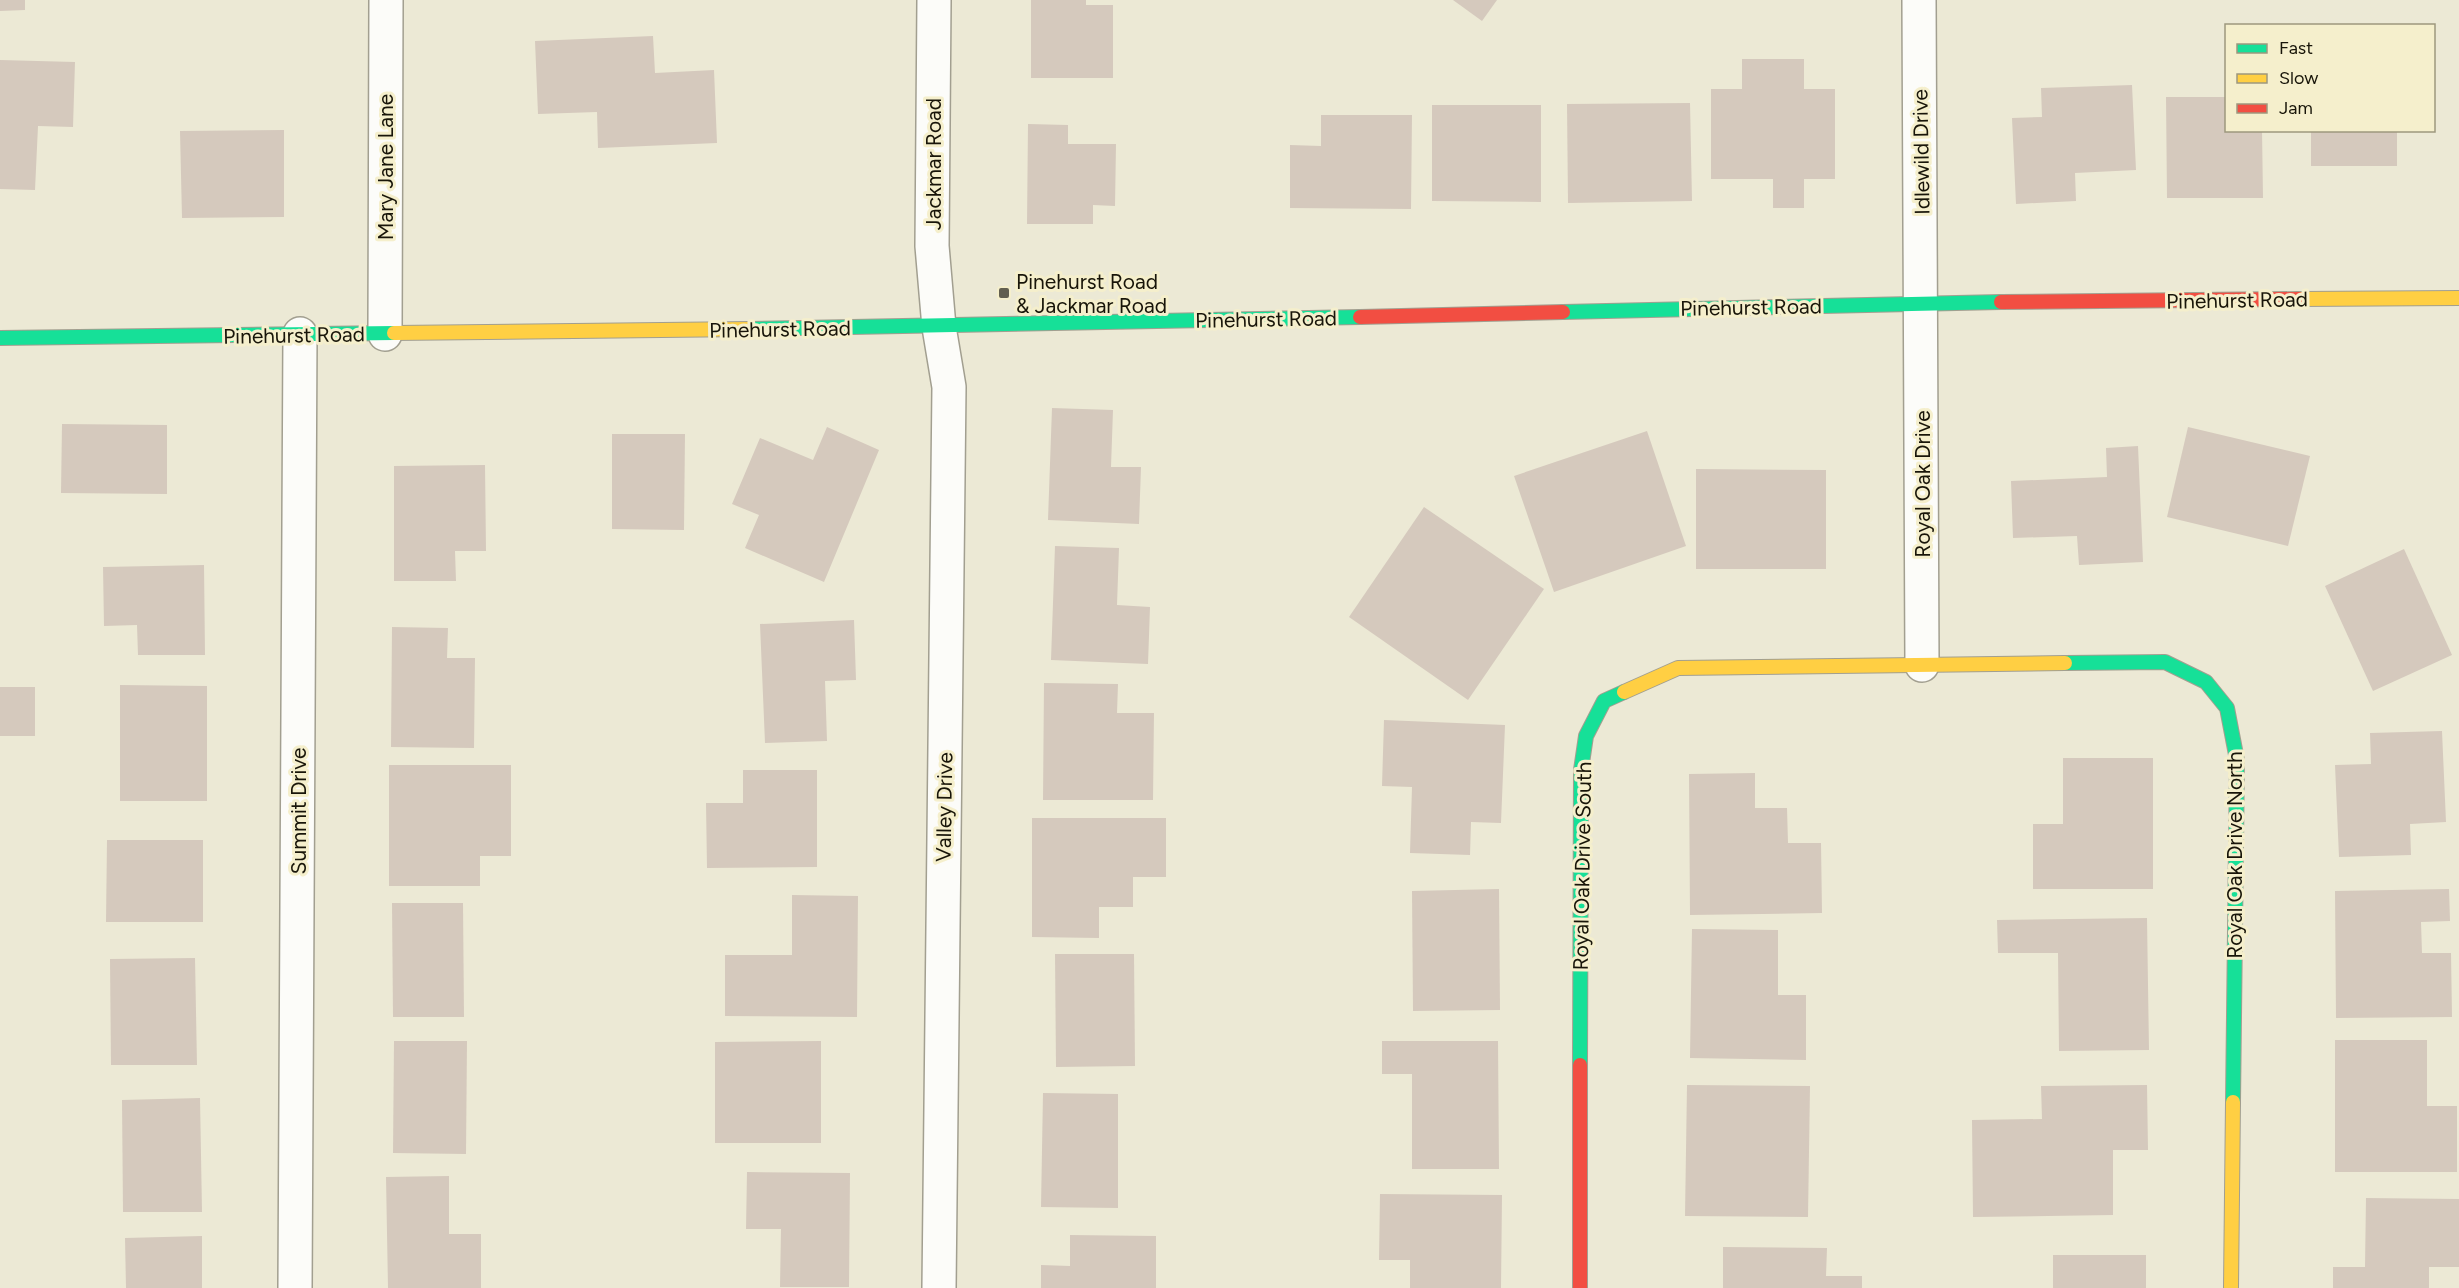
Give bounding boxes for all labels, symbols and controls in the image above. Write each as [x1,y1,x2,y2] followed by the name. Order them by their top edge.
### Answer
[2225,24,2435,132] legend
[2279,37,2313,59] text: Fast
[2279,67,2318,89] text: Slow
[1907,89,1935,215] street label: Idlewild Drive
[373,94,398,240] street label: Mary Jane Lane
[2279,97,2313,119] text: Jam
[921,98,946,230] street label: Jackmar Road
[1016,269,1167,318] place label: Pinehurst Road & Jackmar Road
[997,286,1011,300] marker: Pinehurst Road & Jackmar Road
[2166,286,2308,314] street label: Pinehurst Road
[1680,293,1822,321] street label: Pinehurst Road
[1195,305,1337,333] street label: Pinehurst Road
[709,315,851,343] street label: Pinehurst Road
[223,321,365,349] street label: Pinehurst Road
[1910,410,1935,558] street label: Royal Oak Drive
[286,748,311,874] street label: Summit Drive
[2222,751,2247,959] street label: Royal Oak Drive North
[931,752,957,862] street label: Valley Drive
[1568,761,1596,971] street label: Royal Oak Drive South

